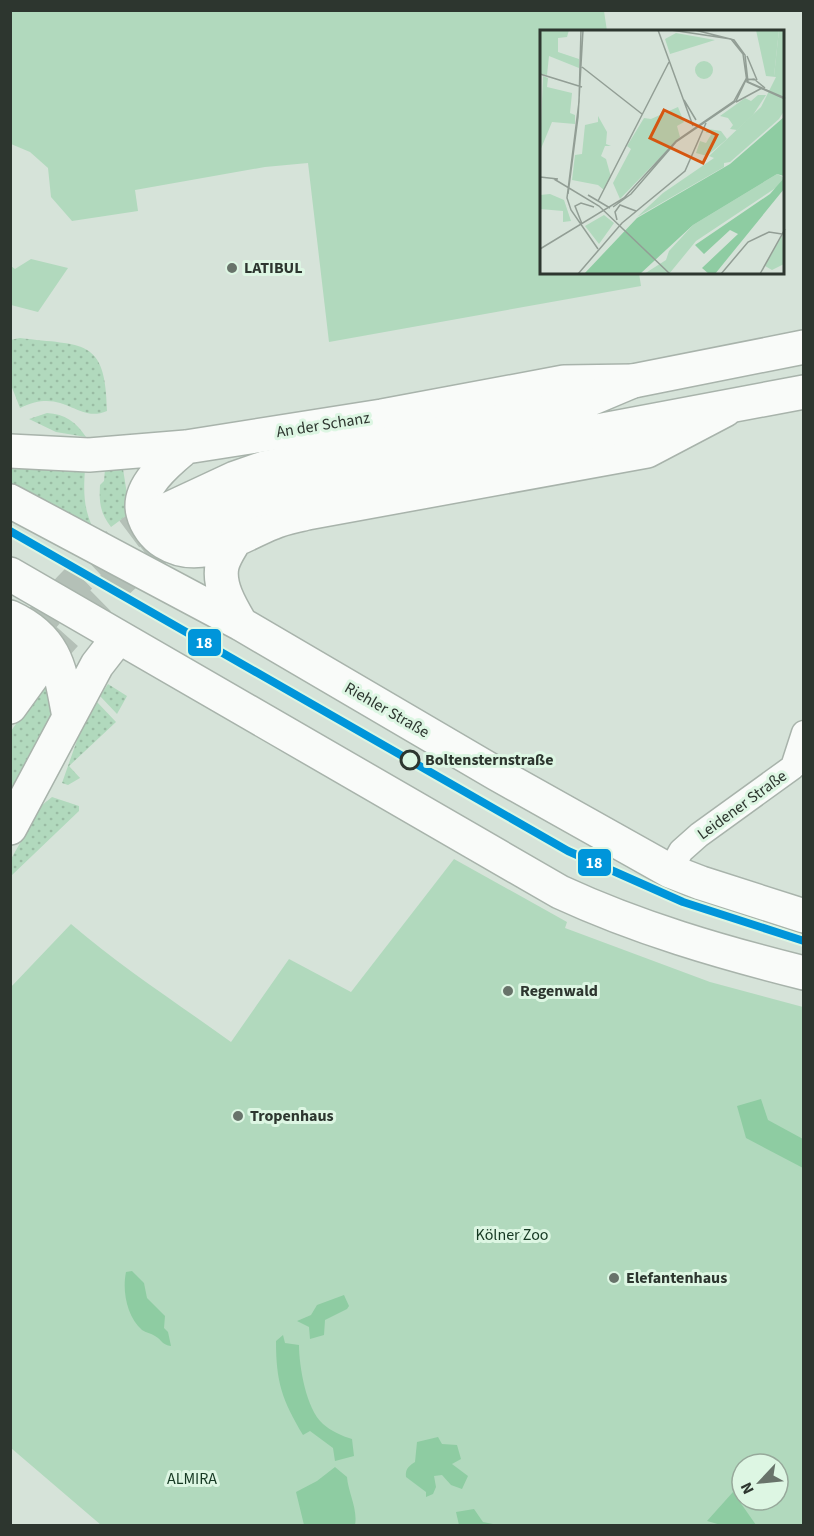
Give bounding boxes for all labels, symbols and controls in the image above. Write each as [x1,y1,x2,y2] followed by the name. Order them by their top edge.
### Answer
[540,30,784,274] inset map
[244,257,303,279] place label: LATIBUL
[225,261,239,275] marker: LATIBUL
[275,407,372,443] street label: An der Schanz
[187,628,222,657] line badge: 18
[196,632,212,654] text: 18
[341,677,433,743] street label: Riehler Straße
[425,749,553,771] place label: Boltensternstraße
[400,750,420,770] marker: Boltensternstraße
[693,765,791,845] street label: Leidener Straße
[577,848,612,877] line badge: 18
[586,852,602,874] text: 18
[520,980,598,1002] place label: Regenwald
[501,984,515,998] marker: Regenwald
[250,1105,334,1127] place label: Tropenhaus
[231,1109,245,1123] marker: Tropenhaus
[476,1224,548,1246] park label: Kölner Zoo
[626,1267,727,1289] place label: Elefantenhaus
[607,1271,621,1285] marker: Elefantenhaus
[730,1452,790,1512] north arrow
[167,1468,217,1490] park label: ALMIRA
[735,1479,760,1498] text: N

